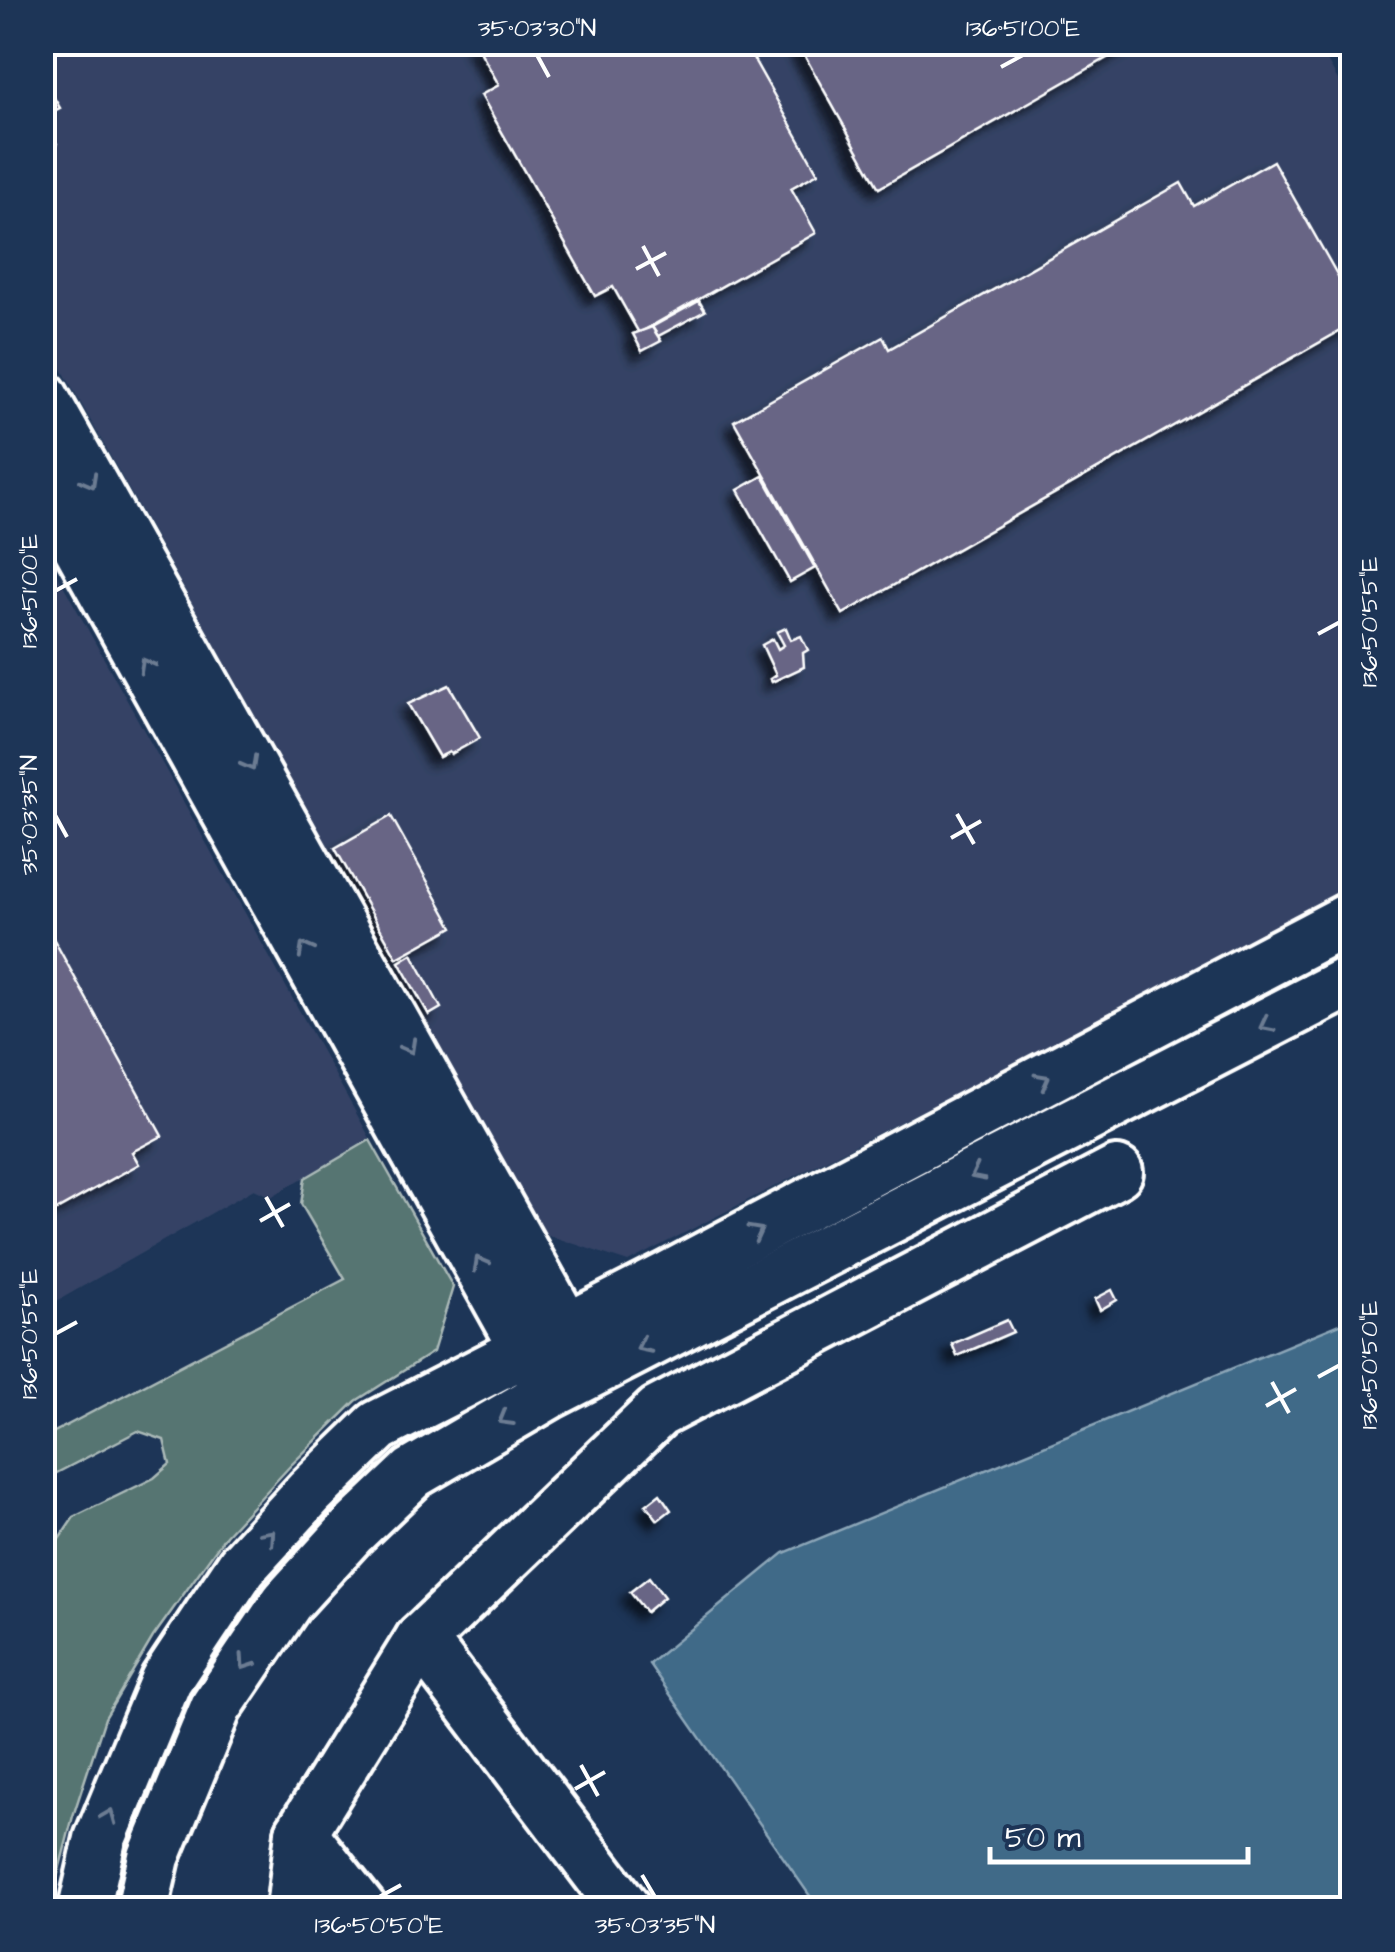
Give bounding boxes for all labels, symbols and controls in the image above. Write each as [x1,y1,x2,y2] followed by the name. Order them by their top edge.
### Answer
[478,11,596,46] text: 35°03'30"N
[966,11,1080,46] text: 136°51'00"E
[78,470,98,488] one-way arrow
[12,534,47,648] text: 136°51'00"E
[1352,556,1387,687] text: 136°50'55"E
[138,658,158,676] one-way arrow
[237,753,257,771] one-way arrow
[12,755,47,875] text: 35°03'35"N
[297,941,317,959] one-way arrow
[1258,1012,1276,1032] one-way arrow
[397,1036,417,1054] one-way arrow
[1033,1073,1051,1092] one-way arrow
[970,1162,988,1181] one-way arrow
[745,1224,763,1244] one-way arrow
[472,1256,492,1274] one-way arrow
[12,1268,47,1399] text: 136°50'55"E
[1352,1300,1387,1429] text: 136°50'50"E
[635,1334,653,1354] one-way arrow
[498,1407,516,1426] one-way arrow
[258,1529,276,1548] one-way arrow
[240,1651,258,1670] one-way arrow
[990,1802,1248,1864] scale bar
[98,1808,118,1826] one-way arrow
[1005,1817,1081,1859] text: 50 m
[315,1908,444,1943] text: 136°50'50"E
[595,1908,715,1943] text: 35°03'35"N

